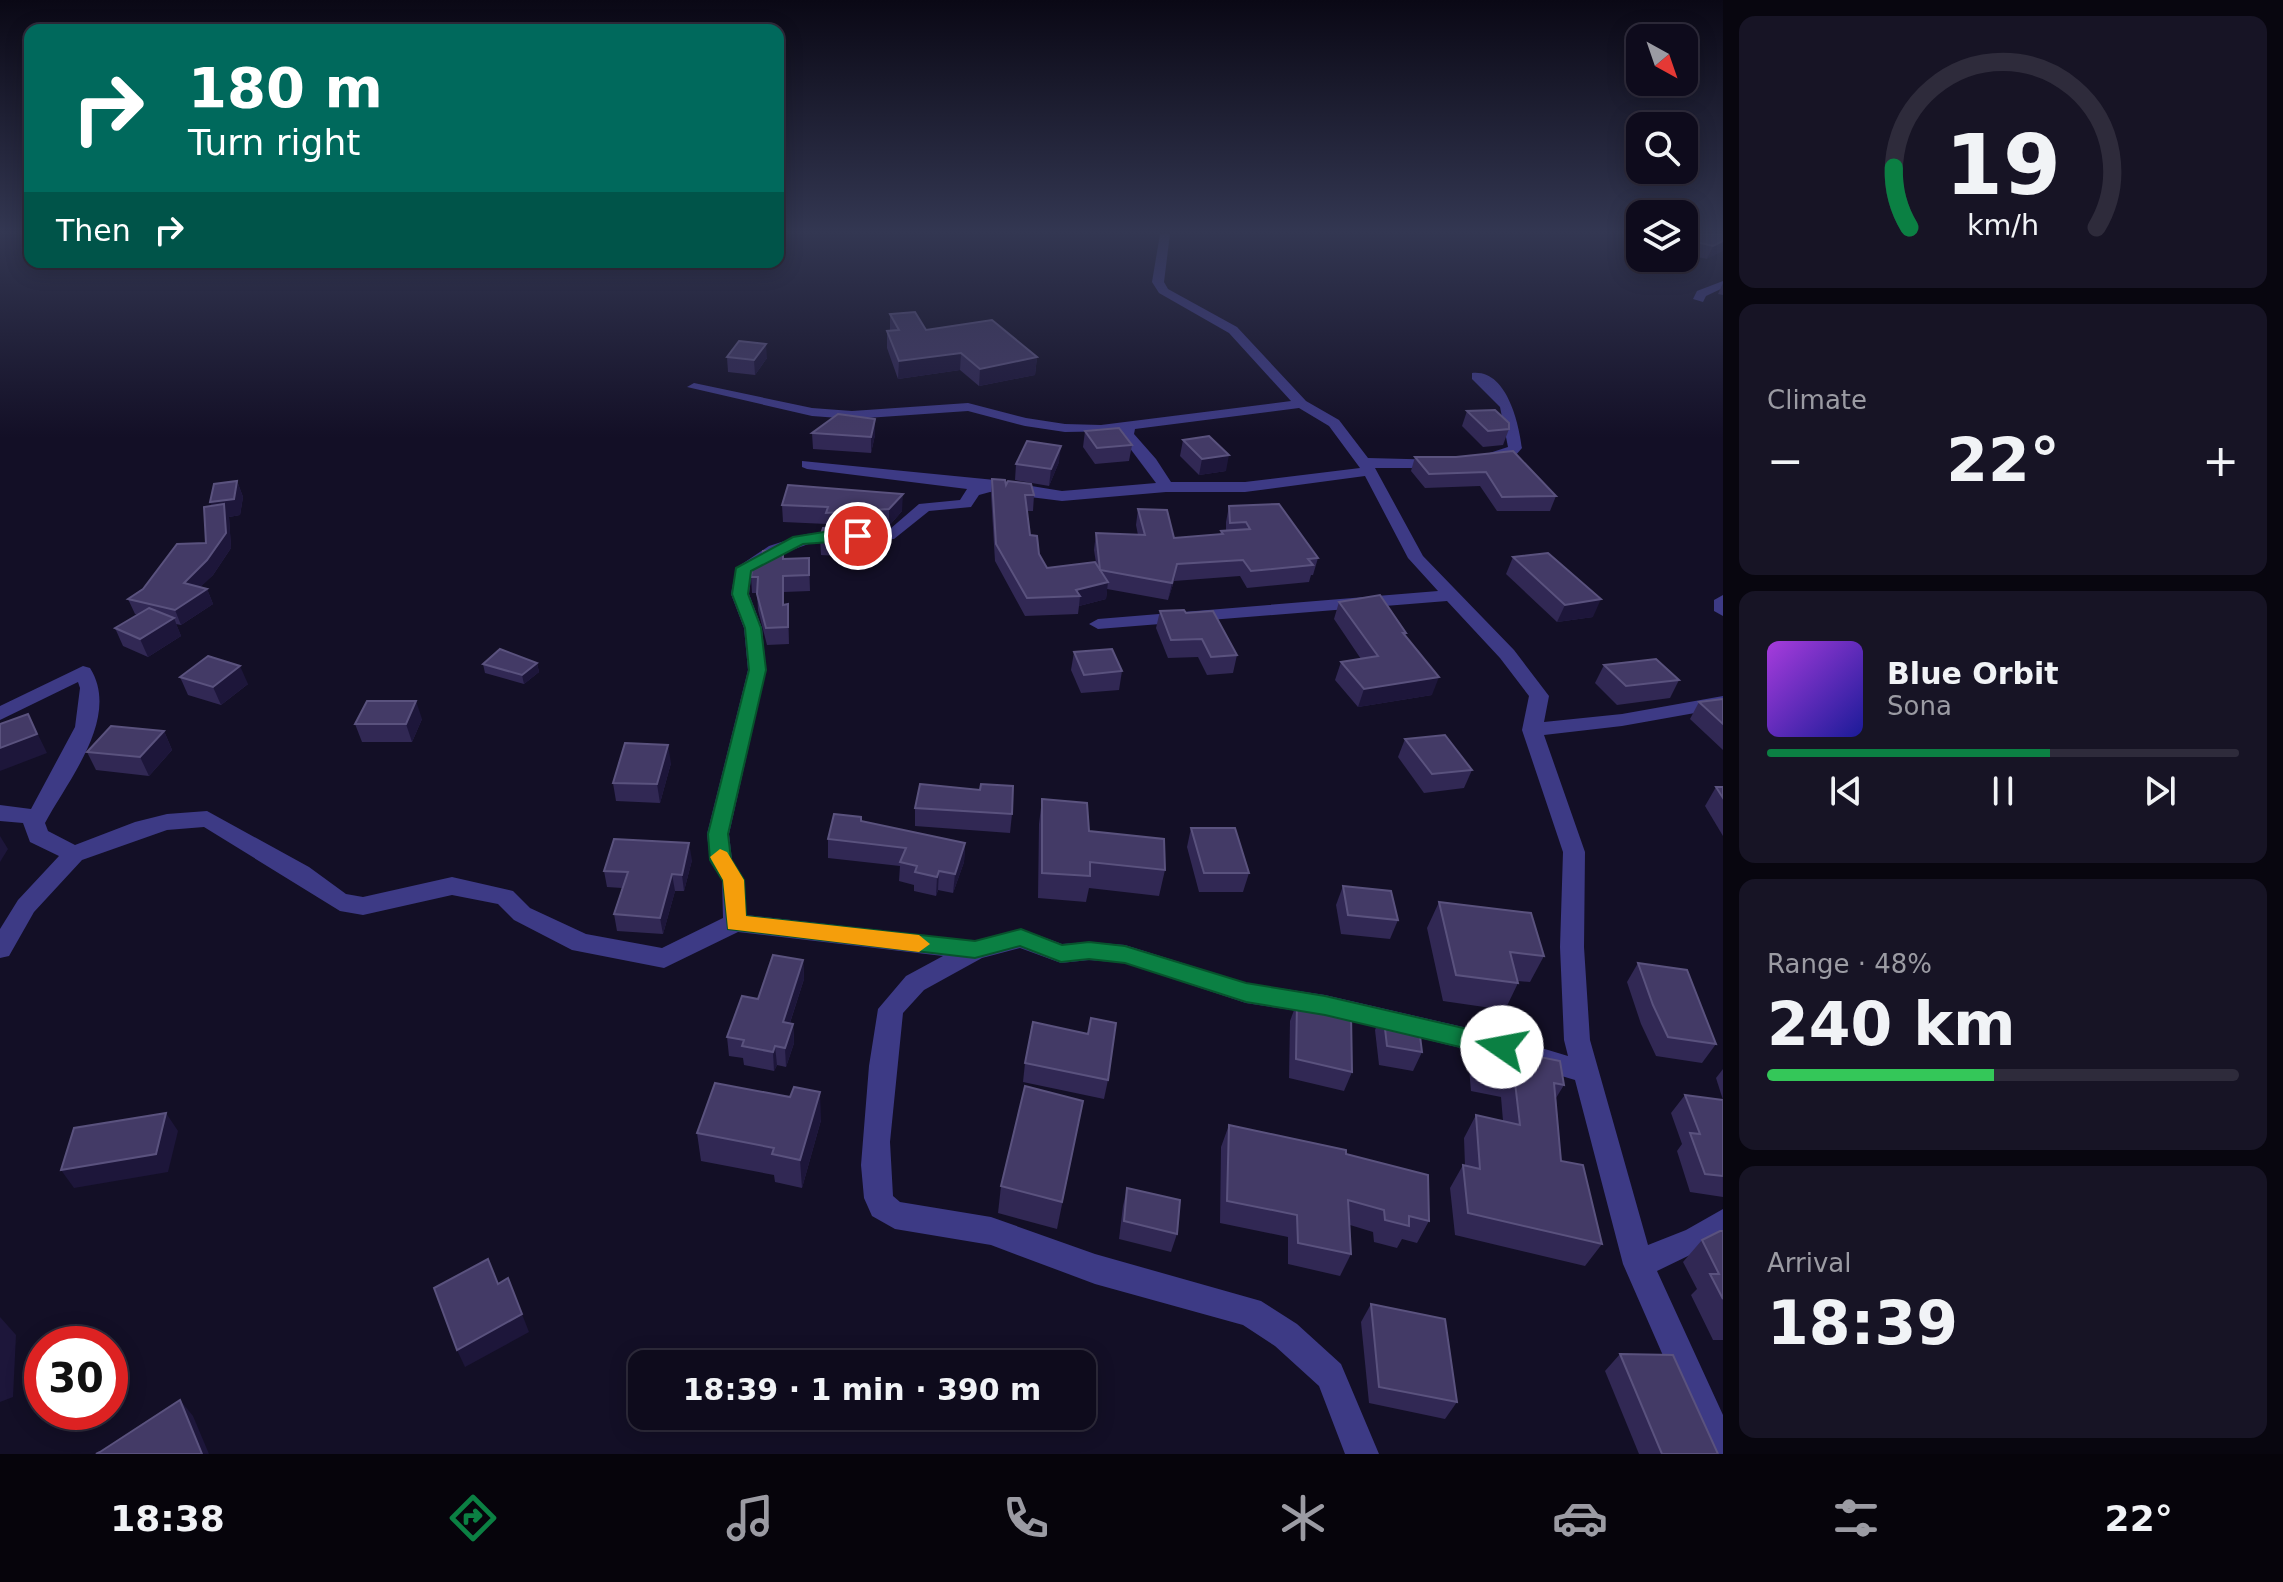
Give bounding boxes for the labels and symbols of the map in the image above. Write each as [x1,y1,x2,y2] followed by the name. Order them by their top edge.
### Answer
[1626,24,1698,96] north arrow
[824,502,892,570] pin
[1460,1005,1544,1089] position arrow
[24,1326,128,1430] speed limit sign: 30

